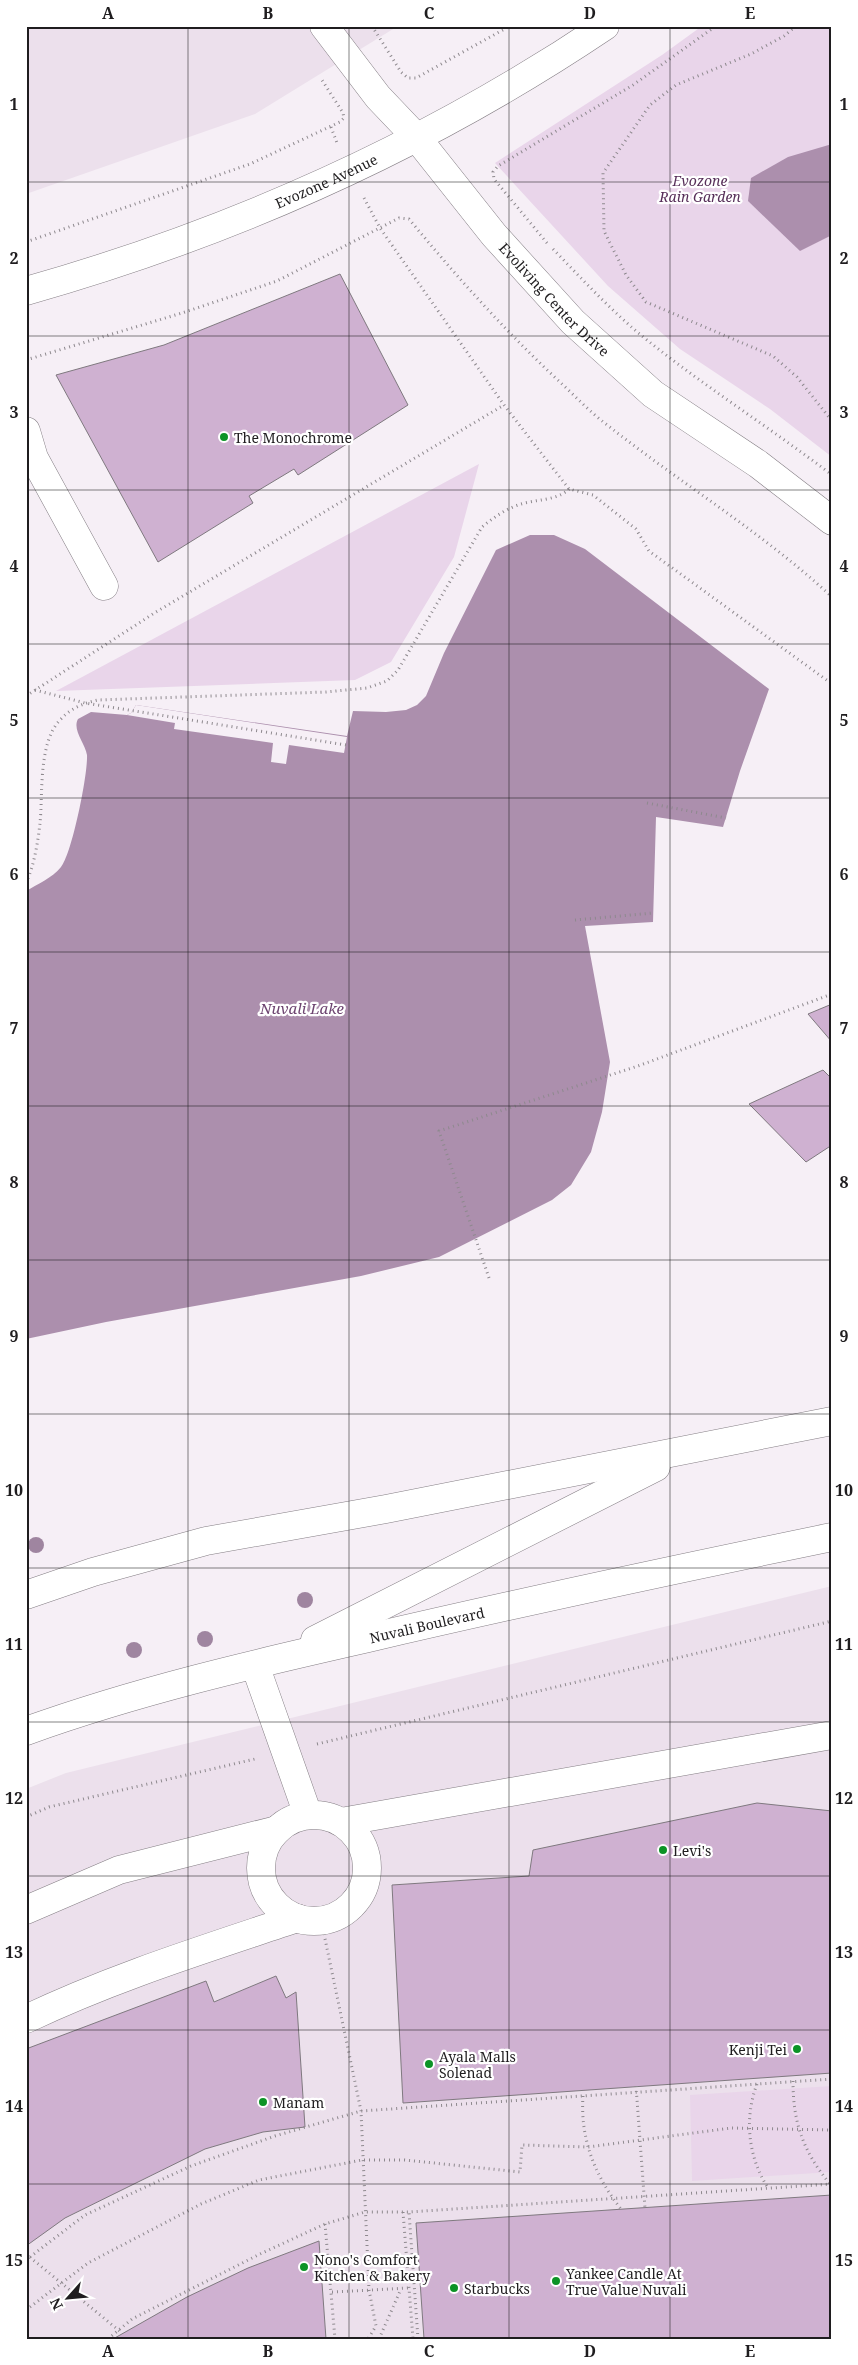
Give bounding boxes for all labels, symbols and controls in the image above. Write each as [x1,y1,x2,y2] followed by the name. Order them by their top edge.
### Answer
[102,2,115,24] text: A
[263,2,274,24] text: B
[424,2,435,24] text: C
[584,2,596,24] text: D
[745,2,755,24] text: E
[9,93,19,115] text: 1
[839,93,849,115] text: 1
[272,149,380,212] street label: Evozone Avenue
[658,171,741,206] park label: Evozone Rain Garden
[496,238,614,360] street label: Evoliving Center Drive
[9,247,19,269] text: 2
[839,247,849,269] text: 2
[9,401,19,423] text: 3
[839,401,849,423] text: 3
[234,428,352,447] place label: The Monochrome
[218,431,230,443] marker: The Monochrome
[9,555,19,577] text: 4
[839,555,849,577] text: 4
[9,709,19,731] text: 5
[839,709,849,731] text: 5
[9,863,19,885] text: 6
[839,863,849,885] text: 6
[259,998,345,1018] water label: Nuvali Lake
[9,1017,19,1039] text: 7
[839,1017,849,1039] text: 7
[9,1171,19,1193] text: 8
[839,1171,849,1193] text: 8
[9,1325,19,1347] text: 9
[839,1325,849,1347] text: 9
[5,1479,23,1501] text: 10
[835,1479,853,1501] text: 10
[368,1602,486,1647] street label: Nuvali Boulevard
[5,1633,23,1655] text: 11
[835,1633,853,1655] text: 11
[5,1787,23,1809] text: 12
[835,1787,853,1809] text: 12
[673,1841,711,1860] place label: Levi's
[657,1844,669,1856] marker: Levi's
[5,1941,23,1963] text: 13
[835,1941,853,1963] text: 13
[729,2040,788,2059] place label: Kenji Tei
[791,2043,803,2055] marker: Kenji Tei
[439,2047,516,2082] place label: Ayala Malls Solenad
[423,2058,435,2070] marker: Ayala Malls Solenad
[273,2093,324,2112] place label: Manam
[5,2095,23,2117] text: 14
[835,2095,853,2117] text: 14
[257,2096,269,2108] marker: Manam
[5,2249,23,2271] text: 15
[835,2249,853,2271] text: 15
[314,2250,430,2285] place label: Nono's Comfort Kitchen & Bakery
[298,2261,310,2273] marker: Nono's Comfort Kitchen & Bakery
[565,2264,687,2299] place label: Yankee Candle At True Value Nuvali
[42,2272,92,2322] north arrow
[550,2275,562,2287] marker: Yankee Candle At True Value Nuvali
[464,2279,530,2298] place label: Starbucks
[448,2282,460,2294] marker: Starbucks
[45,2295,67,2313] text: N
[102,2340,115,2362] text: A
[263,2340,274,2362] text: B
[424,2340,435,2362] text: C
[584,2340,596,2362] text: D
[745,2340,755,2362] text: E

